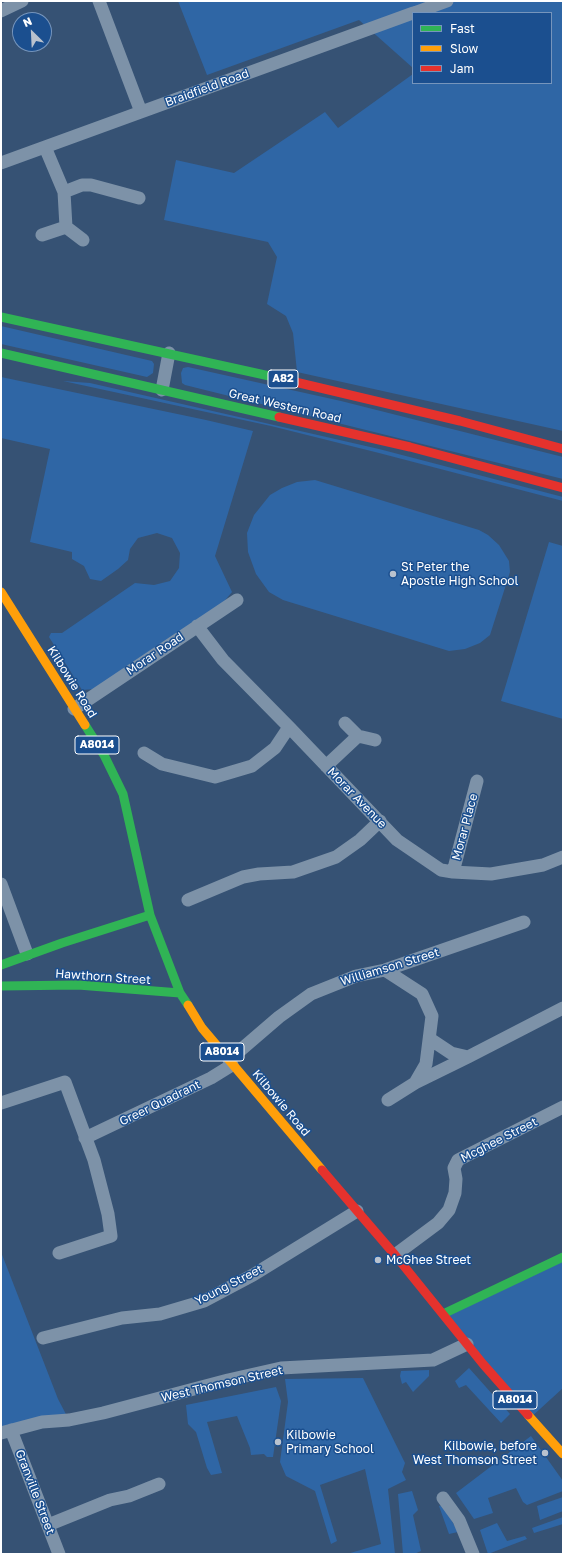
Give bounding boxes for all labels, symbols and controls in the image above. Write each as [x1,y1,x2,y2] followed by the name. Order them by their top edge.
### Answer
[12,12,52,52] north arrow
[412,12,552,84] legend
[21,14,34,29] text: N
[450,21,475,36] text: Fast
[450,41,478,56] text: Slow
[450,61,474,76] text: Jam
[163,66,251,110] street label: Braidfield Road
[268,370,298,388] road number: A82
[227,386,343,426] street label: Great Western Road
[401,560,518,588] place label: St Peter the Apostle High School
[388,569,398,579] marker: St Peter the Apostle High School
[124,630,186,678] street label: Morar Road
[44,643,100,721] street label: Kilbowie Road
[75,736,119,754] road number: A8014
[324,765,390,831] street label: Morar Avenue
[449,792,481,862] street label: Morar Place
[339,945,441,989] street label: Williamson Street
[55,966,151,988] street label: Hawthorn Street
[200,1043,244,1061] road number: A8014
[249,1067,313,1139] street label: Kilbowie Road
[117,1077,203,1129] street label: Greer Quadrant
[458,1115,540,1165] street label: Mcghee Street
[386,1253,471,1267] place label: McGhee Street
[373,1255,383,1265] marker: McGhee Street
[193,1262,265,1308] street label: Young Street
[160,1363,284,1405] street label: West Thomson Street
[493,1391,537,1409] road number: A8014
[286,1428,374,1456] place label: Kilbowie Primary School
[273,1437,283,1447] marker: Kilbowie Primary School
[413,1439,537,1467] place label: Kilbowie, before West Thomson Street
[12,1447,58,1537] street label: Granville Street
[540,1448,550,1458] marker: Kilbowie, before West Thomson Street

